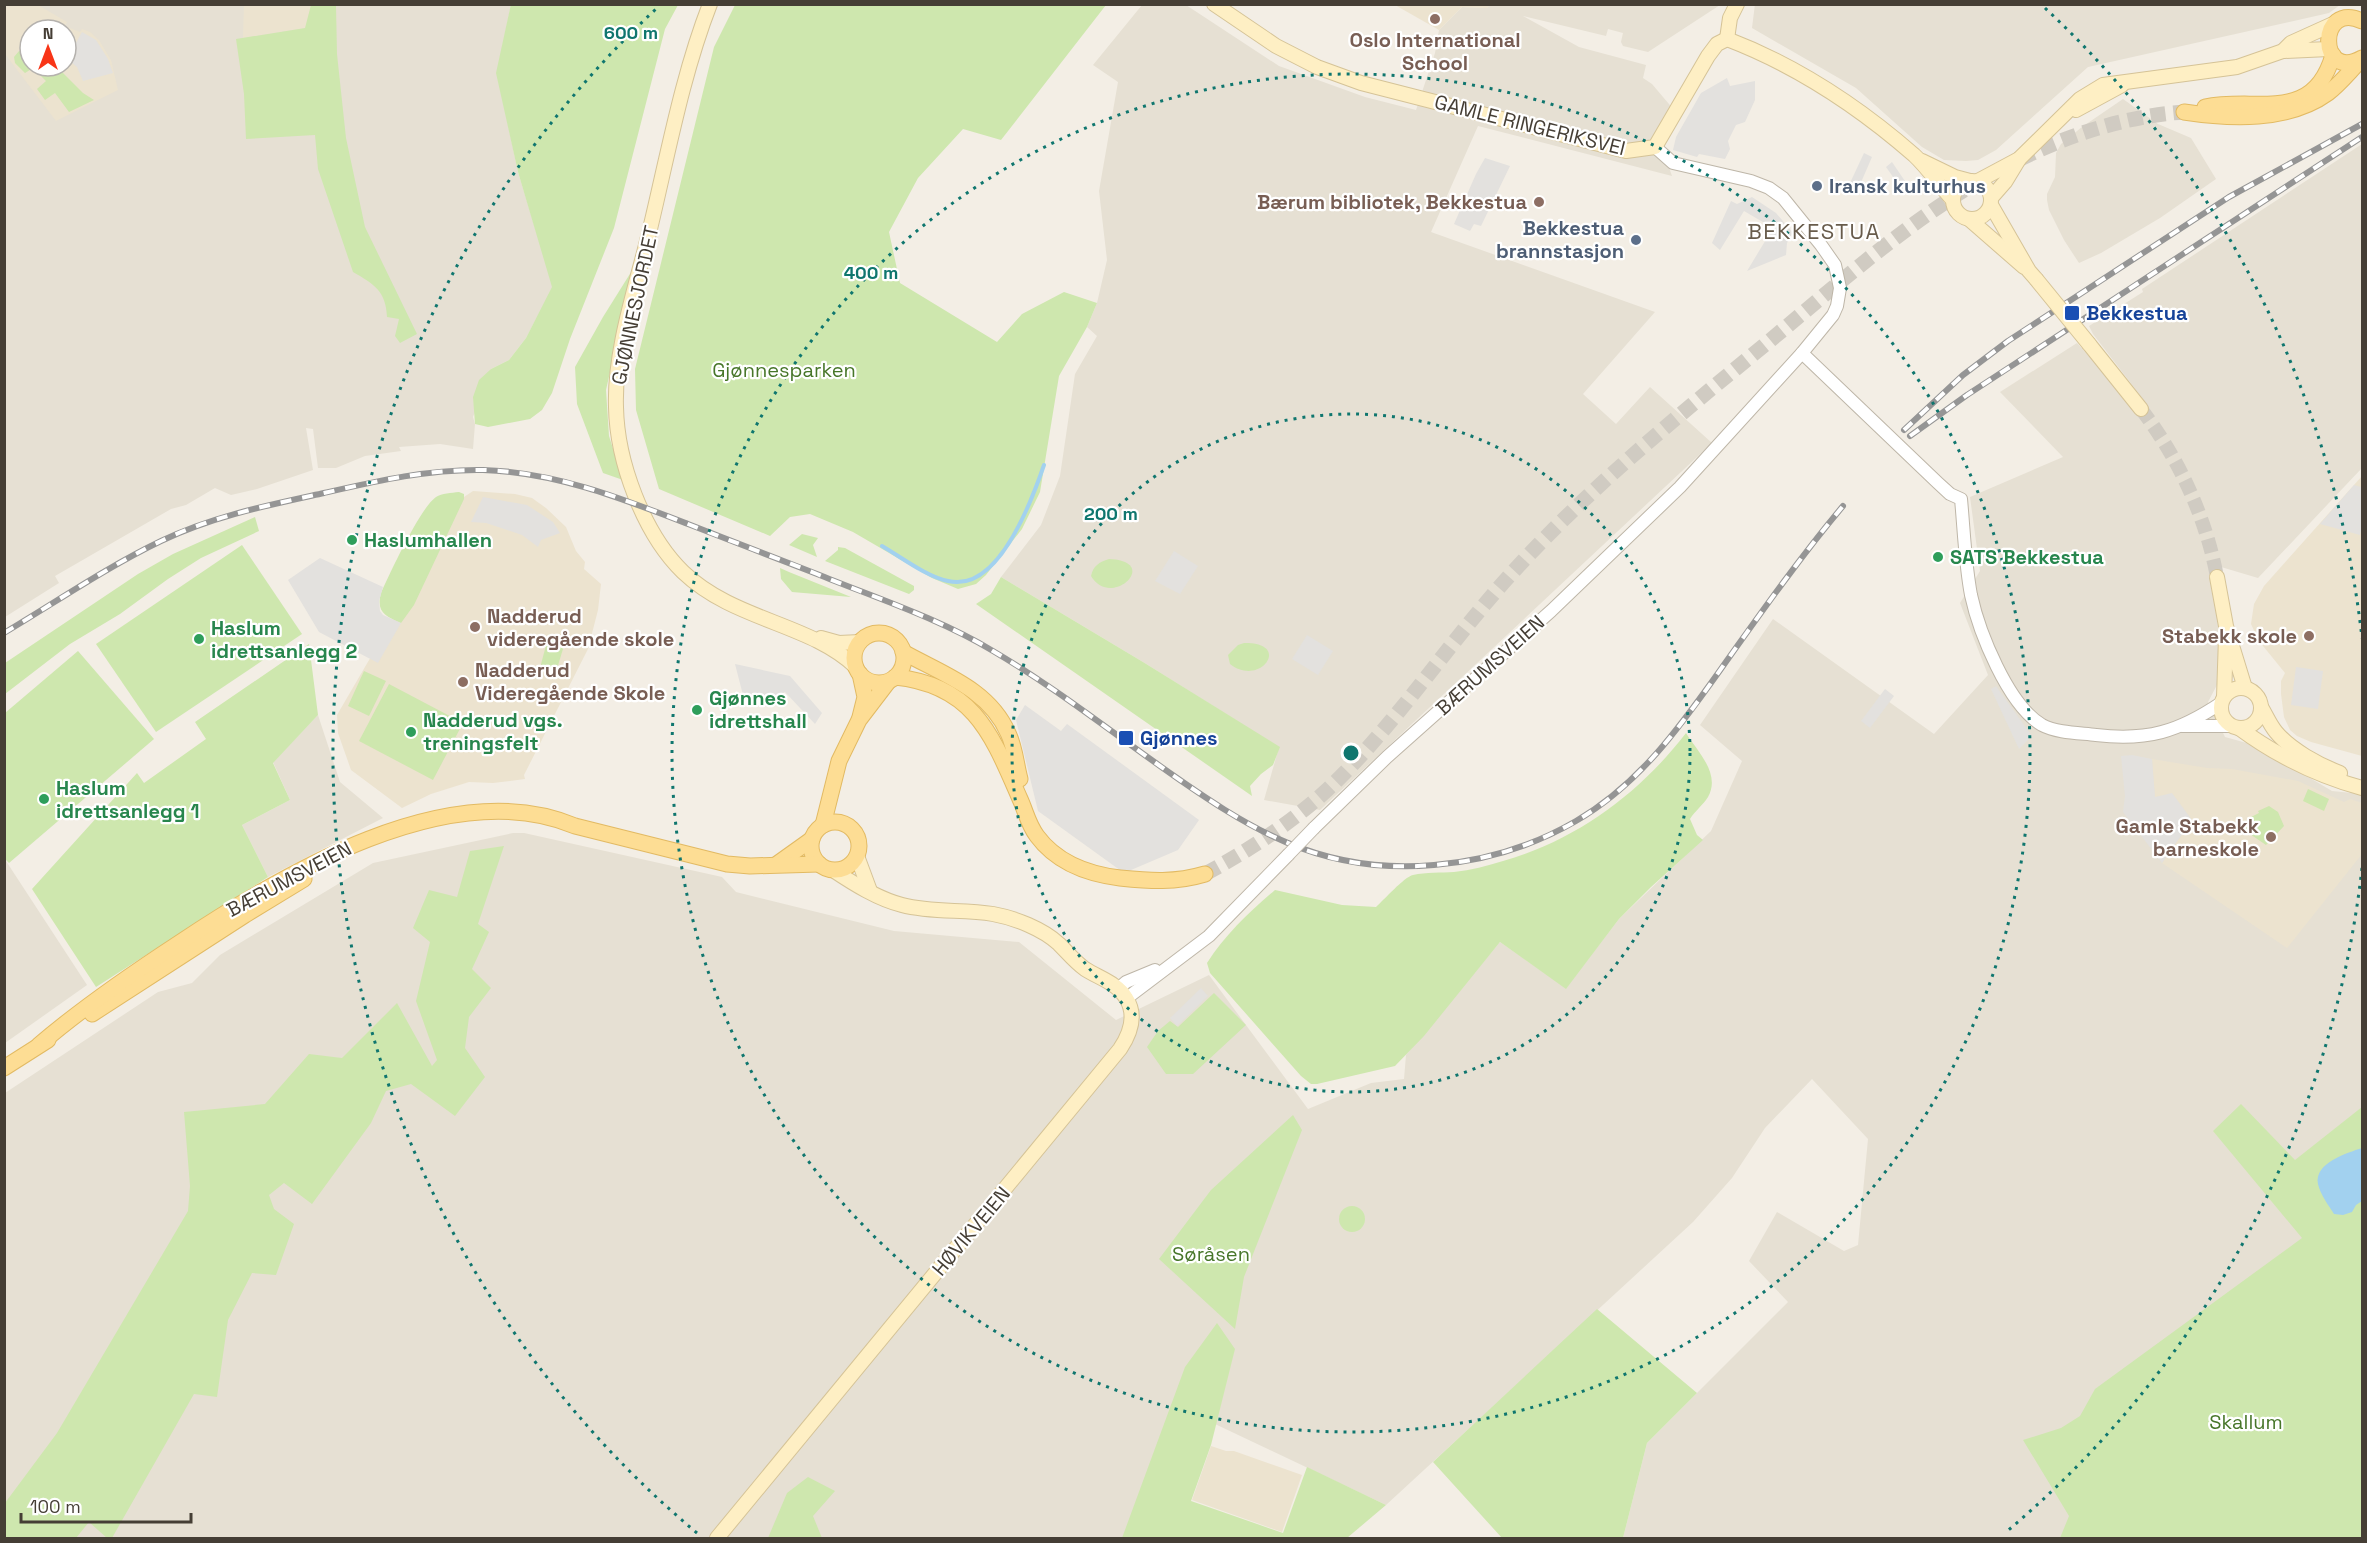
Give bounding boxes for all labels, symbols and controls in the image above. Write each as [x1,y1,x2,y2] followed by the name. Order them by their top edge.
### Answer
[1428,12,1442,26] marker: Oslo International School
[18,18,78,78] north arrow
[604,21,658,44] text: 600 m
[43,23,53,44] text: N
[1349,27,1521,76] place label: Oslo International School
[1432,89,1628,161] street label: GAMLE RINGERIKSVEI
[1829,173,1986,199] place label: Iransk kulturhus
[1810,179,1824,193] marker: Iransk kulturhus
[1257,189,1527,215] place label: Bærum bibliotek, Bekkestua
[1532,195,1546,209] marker: Bærum bibliotek, Bekkestua
[1496,215,1624,264] place label: Bekkestua brannstasjon
[1747,217,1881,245] district label: BEKKESTUA
[605,223,665,387] street label: GJØNNESJORDET
[1629,233,1643,247] marker: Bekkestua brannstasjon
[844,261,898,284] text: 400 m
[2086,300,2188,326] place label: Bekkestua
[2063,304,2081,322] marker: Bekkestua
[712,357,856,383] park label: Gjønnesparken
[1084,502,1138,525] text: 200 m
[364,527,492,553] place label: Haslumhallen
[345,533,359,547] marker: Haslumhallen
[1950,544,2104,570] place label: SATS Bekkestua
[1931,550,1945,564] marker: SATS Bekkestua
[487,603,674,652] place label: Nadderud videregående skole
[1430,609,1550,721] street label: BÆRUMSVEIEN
[211,615,358,664] place label: Haslum idrettsanlegg 2
[468,620,482,634] marker: Nadderud videregående skole
[2162,623,2297,649] place label: Stabekk skole
[2302,629,2316,643] marker: Stabekk skole
[192,632,206,646] marker: Haslum idrettsanlegg 2
[475,657,665,706] place label: Nadderud Videregående Skole
[456,675,470,689] marker: Nadderud Videregående Skole
[709,685,807,734] place label: Gjønnes idrettshall
[690,703,704,717] marker: Gjønnes idrettshall
[423,707,563,756] place label: Nadderud vgs. treningsfelt
[404,725,418,739] marker: Nadderud vgs. treningsfelt
[1140,725,1218,751] place label: Gjønnes
[1117,729,1135,747] marker: Gjønnes
[1341,743,1361,763] centre of rings
[56,775,200,824] place label: Haslum idrettsanlegg 1
[37,792,51,806] marker: Haslum idrettsanlegg 1
[2116,813,2259,862] place label: Gamle Stabekk barneskole
[2264,830,2278,844] marker: Gamle Stabekk barneskole
[222,835,356,923] street label: BÆRUMSVEIEN
[926,1181,1016,1281] street label: HØVIKVEIEN
[1172,1241,1250,1267] park label: Søråsen
[2209,1409,2283,1435] park label: Skallum
[21,1486,190,1524] scale bar
[30,1495,81,1518] text: 100 m

